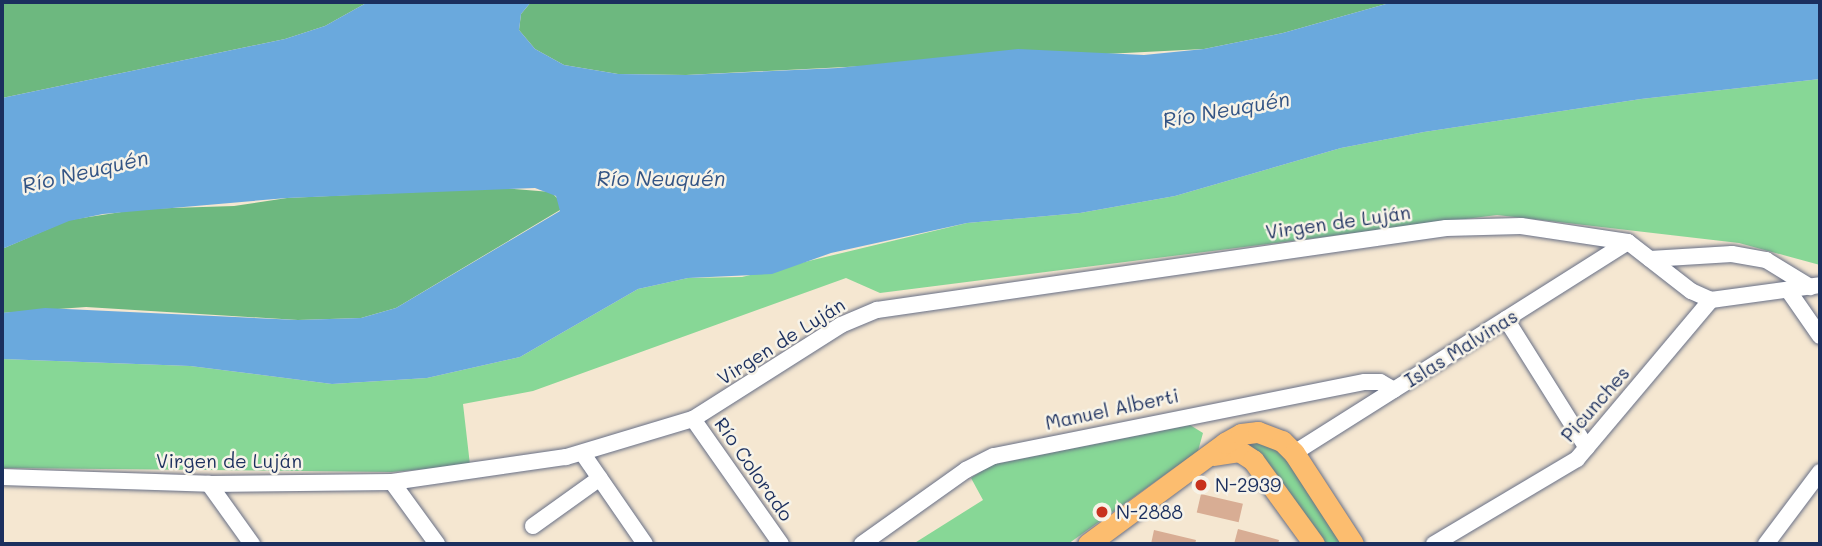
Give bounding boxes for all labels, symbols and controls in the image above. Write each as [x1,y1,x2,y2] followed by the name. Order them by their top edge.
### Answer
[1160,85,1292,133] water label: Río Neuquén
[19,144,151,198] water label: Río Neuquén
[597,165,725,191] water label: Río Neuquén
[1264,201,1412,243] street label: Virgen de Luján
[713,293,849,389] street label: Virgen de Luján
[1400,304,1522,392] street label: Islas Malvinas
[1556,362,1634,446] street label: Picunches
[1043,384,1181,434] street label: Manuel Alberti
[710,413,798,525] street label: Río Colorado
[156,450,302,472] street label: Virgen de Luján
[1215,474,1281,496] place label: N-2939
[1193,477,1209,493] marker: N-2939
[1116,501,1183,523] place label: N-2888
[1094,504,1110,520] marker: N-2888

